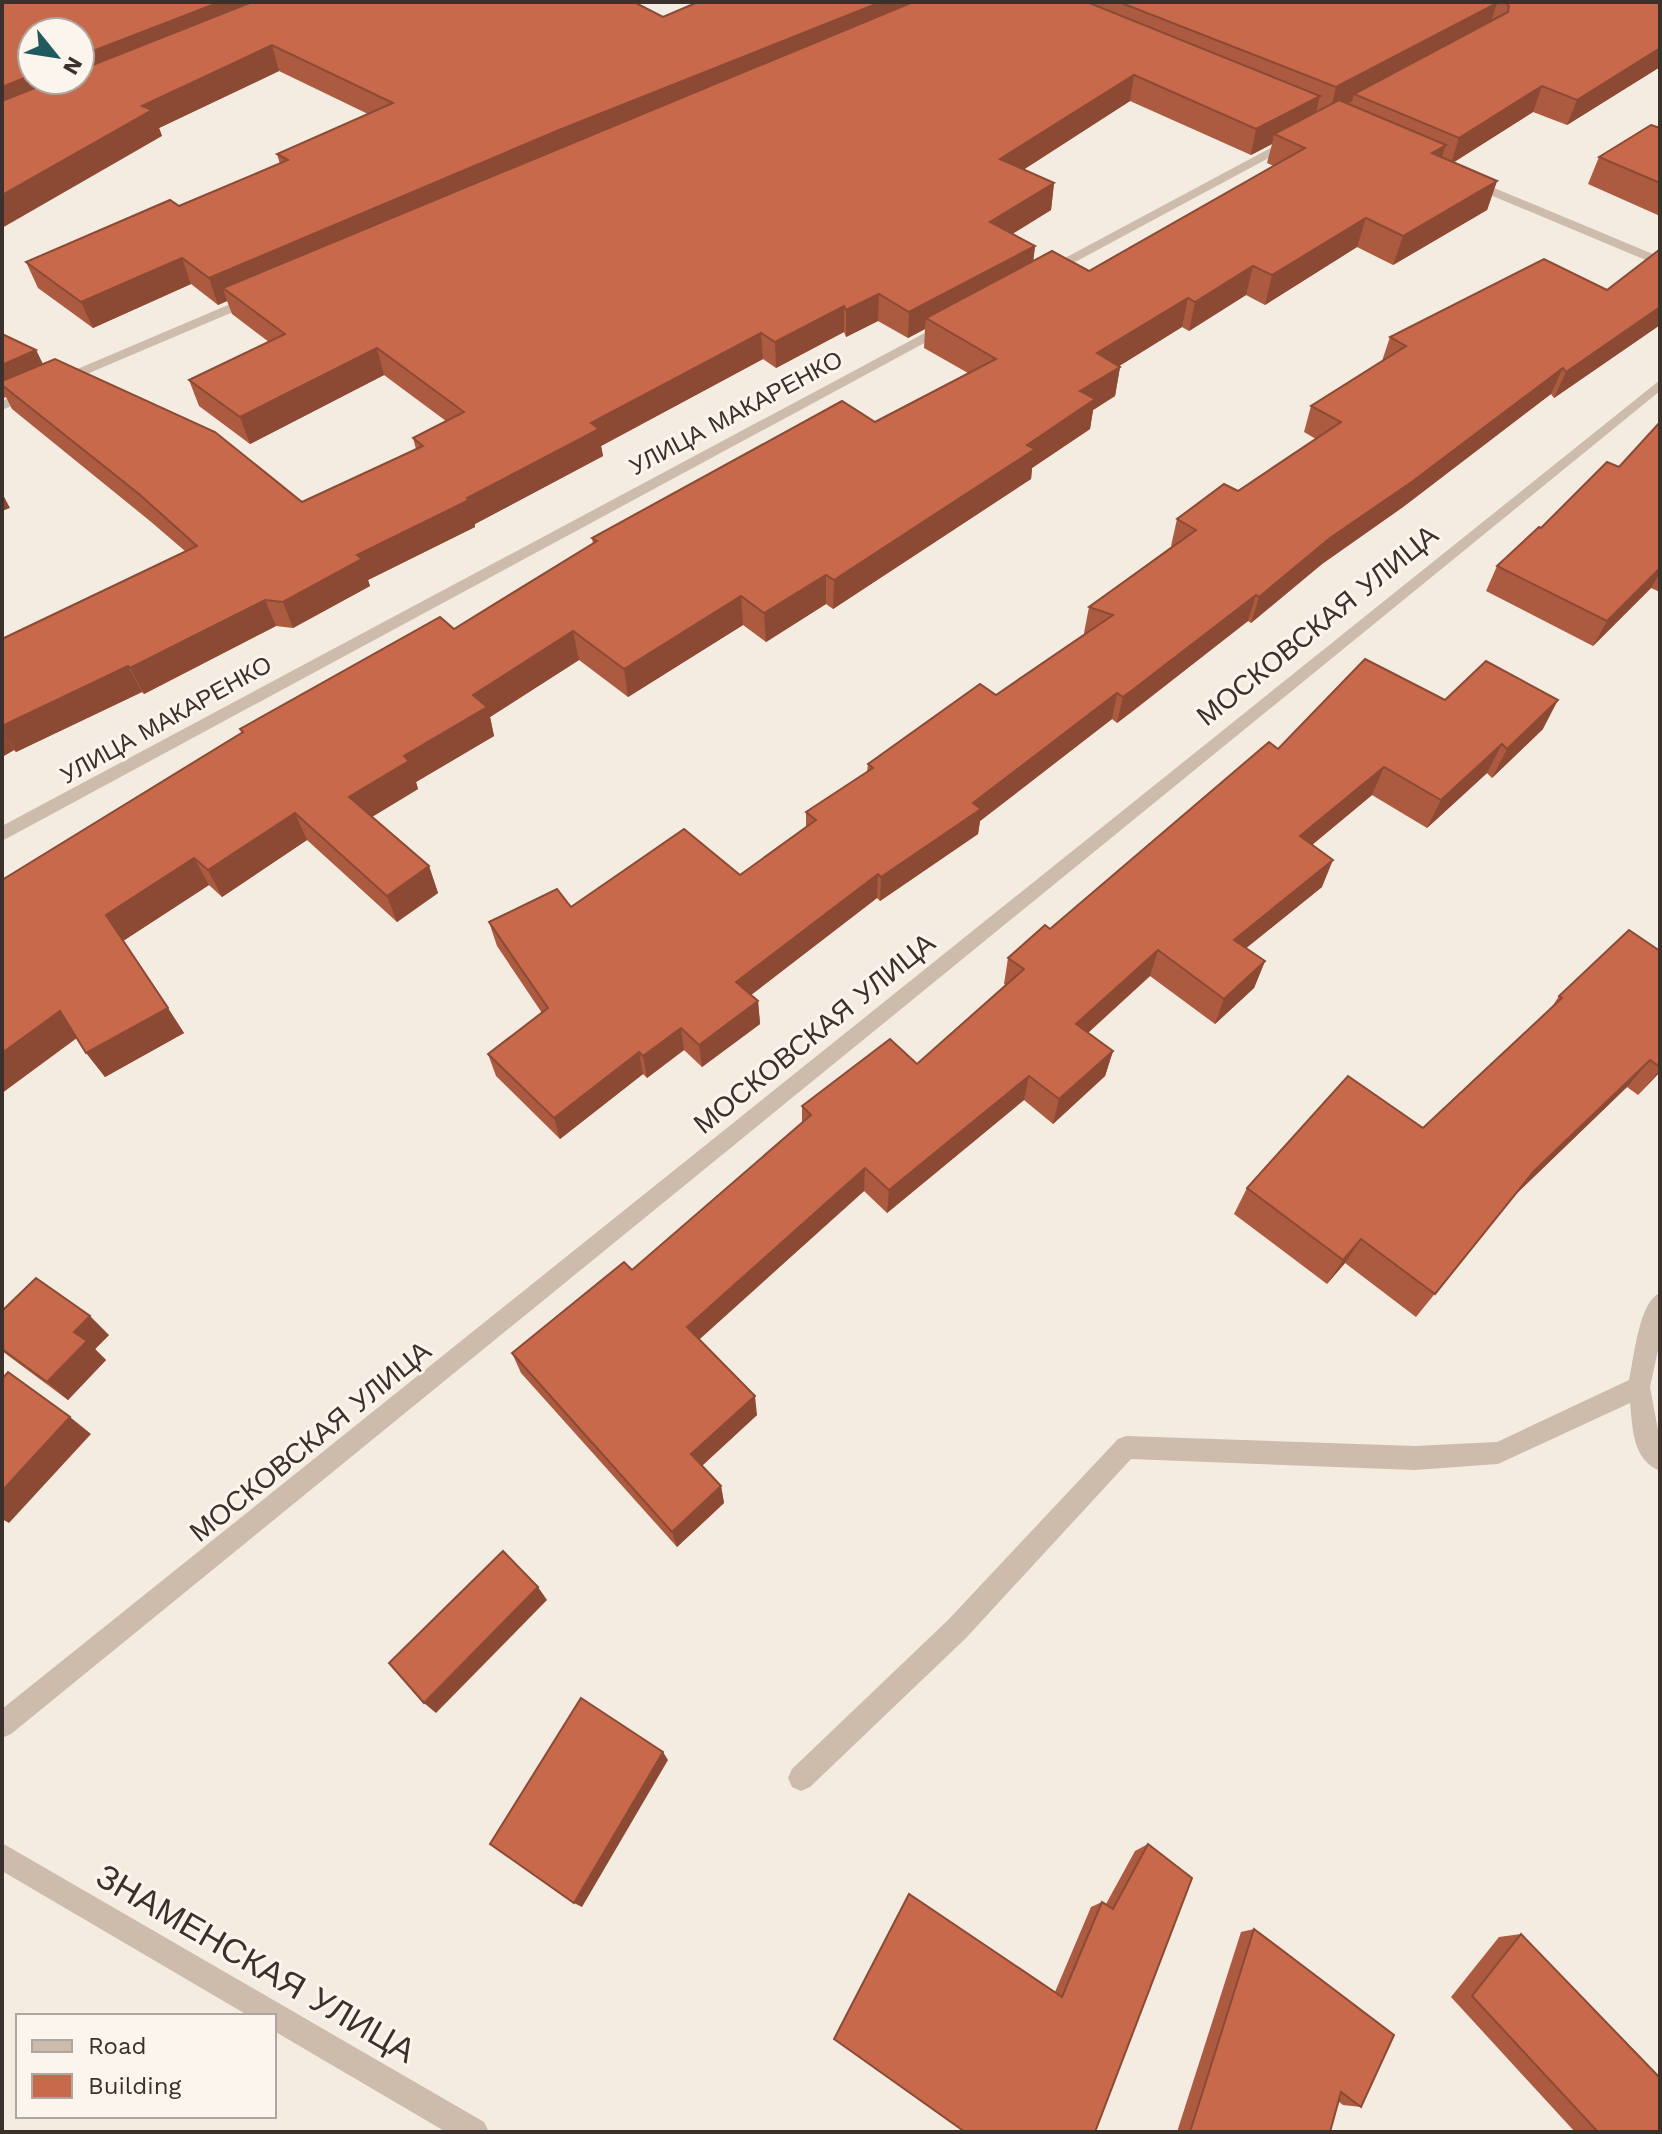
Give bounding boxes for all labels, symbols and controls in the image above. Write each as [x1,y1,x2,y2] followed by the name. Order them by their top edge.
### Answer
[16,16,96,96] north arrow
[58,52,88,79] text: N
[625,345,847,481] street label: УЛИЦА МАКАРЕНКО
[1190,518,1445,733] street label: МОСКОВСКАЯ УЛИЦА
[56,650,276,790] street label: УЛИЦА МАКАРЕНКО
[687,926,942,1141] street label: МОСКОВСКАЯ УЛИЦА
[183,1334,438,1549] street label: МОСКОВСКАЯ УЛИЦА
[89,1855,423,2071] street label: ЗНАМЕНСКАЯ УЛИЦА
[16,2014,276,2118] legend
[88,2032,147,2060] text: Road
[88,2072,181,2100] text: Building

